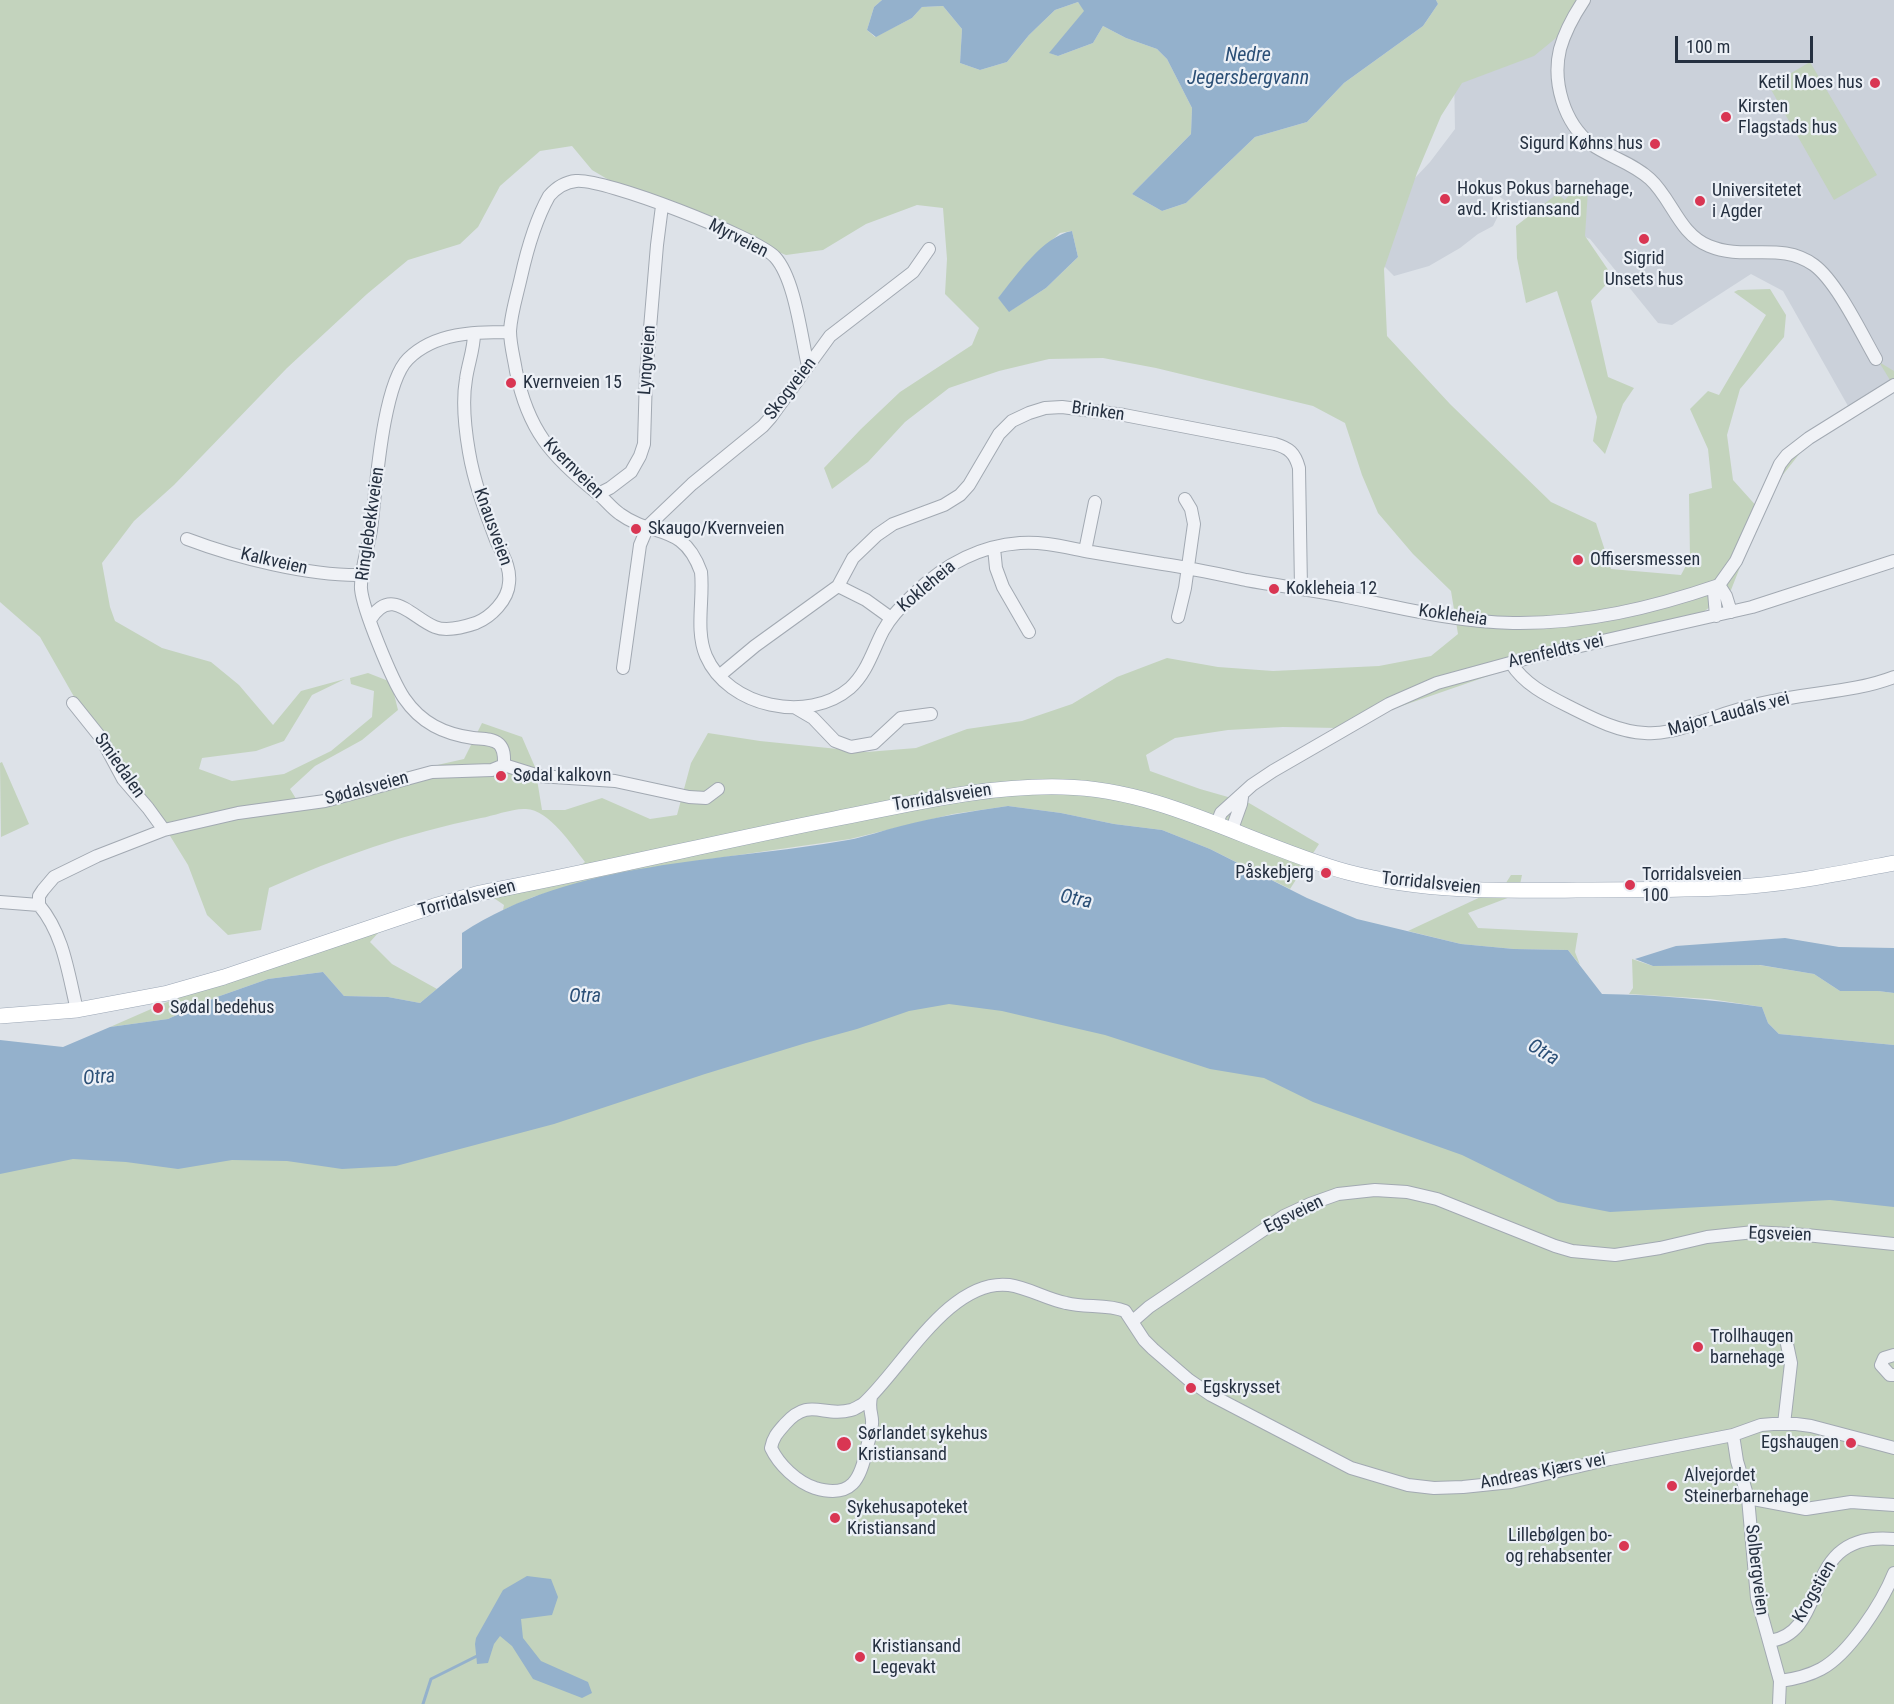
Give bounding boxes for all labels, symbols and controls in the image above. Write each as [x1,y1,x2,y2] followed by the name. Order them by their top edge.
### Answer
[1678,24,1816,62] scale bar
[1686,36,1730,57] text: 100 m
[1187,44,1309,91] water label: Nedre Jegersbergvann
[1758,72,1863,94] place label: Ketil Moes hus
[1868,76,1882,90] marker: Ketil Moes hus
[1738,96,1837,138] place label: Kirsten Flagstads hus
[1719,110,1733,124] marker: Kirsten Flagstads hus
[1519,133,1643,155] place label: Sigurd Køhns hus
[1648,137,1662,151] marker: Sigurd Køhns hus
[1457,178,1633,220] place label: Hokus Pokus barnehage, avd. Kristiansand
[1712,180,1802,222] place label: Universitetet i Agder
[1438,192,1452,206] marker: Hokus Pokus barnehage, avd. Kristiansand
[1693,194,1707,208] marker: Universitetet i Agder
[705,215,771,263] street label: Myrveien
[1637,232,1651,246] marker: Sigrid Unsets hus
[1605,248,1683,290] place label: Sigrid Unsets hus
[635,324,661,396] street label: Lyngveien
[761,353,821,425] street label: Skogveien
[523,372,622,394] place label: Kvernveien 15
[504,376,518,390] marker: Kvernveien 15
[1070,398,1126,426] street label: Brinken
[538,434,608,504] street label: Kvernveien
[352,466,390,582] street label: Ringlebekkveien
[468,485,516,569] street label: Knausveien
[648,518,784,540] place label: Skaugo/Kvernveien
[629,522,643,536] marker: Skaugo/Kvernveien
[238,544,310,580] street label: Kalkveien
[1590,549,1700,571] place label: Offisersmessen
[1571,553,1585,567] marker: Offisersmessen
[894,556,960,618] street label: Kokleheia
[1286,578,1377,600] place label: Kokleheia 12
[1267,582,1281,596] marker: Kokleheia 12
[1417,600,1489,632] street label: Kokleheia
[1506,630,1606,674] street label: Arenfeldts vei
[1666,688,1792,742] street label: Major Laudals vei
[89,729,149,803] street label: Smiedalen
[513,765,611,787] place label: Sødal kalkovn
[323,768,411,810] street label: Sødalsveien
[494,769,508,783] marker: Sødal kalkovn
[891,780,993,816] street label: Torridalsveien
[1235,862,1314,884] place label: Påskebjerg
[1642,864,1742,906] place label: Torridalsveien 100
[1319,866,1333,880] marker: Påskebjerg
[1380,868,1482,900] street label: Torridalsveien
[416,876,518,922] street label: Torridalsveien
[1623,878,1637,892] marker: Torridalsveien 100
[1058,885,1094,915] water label: Otra
[569,985,601,1009] water label: Otra
[170,997,274,1019] place label: Sødal bedehus
[151,1001,165,1015] marker: Sødal bedehus
[1523,1034,1563,1072] water label: Otra
[82,1065,116,1091] water label: Otra
[1261,1191,1327,1239] street label: Egsveien
[1748,1223,1812,1247] street label: Egsveien
[1710,1326,1793,1368] place label: Trollhaugen barnehage
[1691,1340,1705,1354] marker: Trollhaugen barnehage
[1203,1377,1280,1399] place label: Egskrysset
[1184,1381,1198,1395] marker: Egskrysset
[858,1423,988,1466] place label: Sørlandet sykehus Kristiansand
[1761,1432,1839,1454] place label: Egshaugen
[835,1435,853,1453] marker: Sørlandet sykehus Kristiansand
[1844,1436,1858,1450] marker: Egshaugen
[1478,1449,1608,1495] street label: Andreas Kjærs vei
[1684,1465,1809,1508] place label: Alvejordet Steinerbarnehage
[1665,1479,1679,1493] marker: Alvejordet Steinerbarnehage
[847,1497,968,1540] place label: Sykehusapoteket Kristiansand
[828,1511,842,1525] marker: Sykehusapoteket Kristiansand
[1740,1523,1772,1617] street label: Solbergveien
[1505,1525,1612,1568] place label: Lillebølgen bo- og rehabsenter
[1617,1539,1631,1553] marker: Lillebølgen bo- og rehabsenter
[1789,1557,1841,1627] street label: Krogstien
[872,1636,961,1678] place label: Kristiansand Legevakt
[853,1650,867,1664] marker: Kristiansand Legevakt

